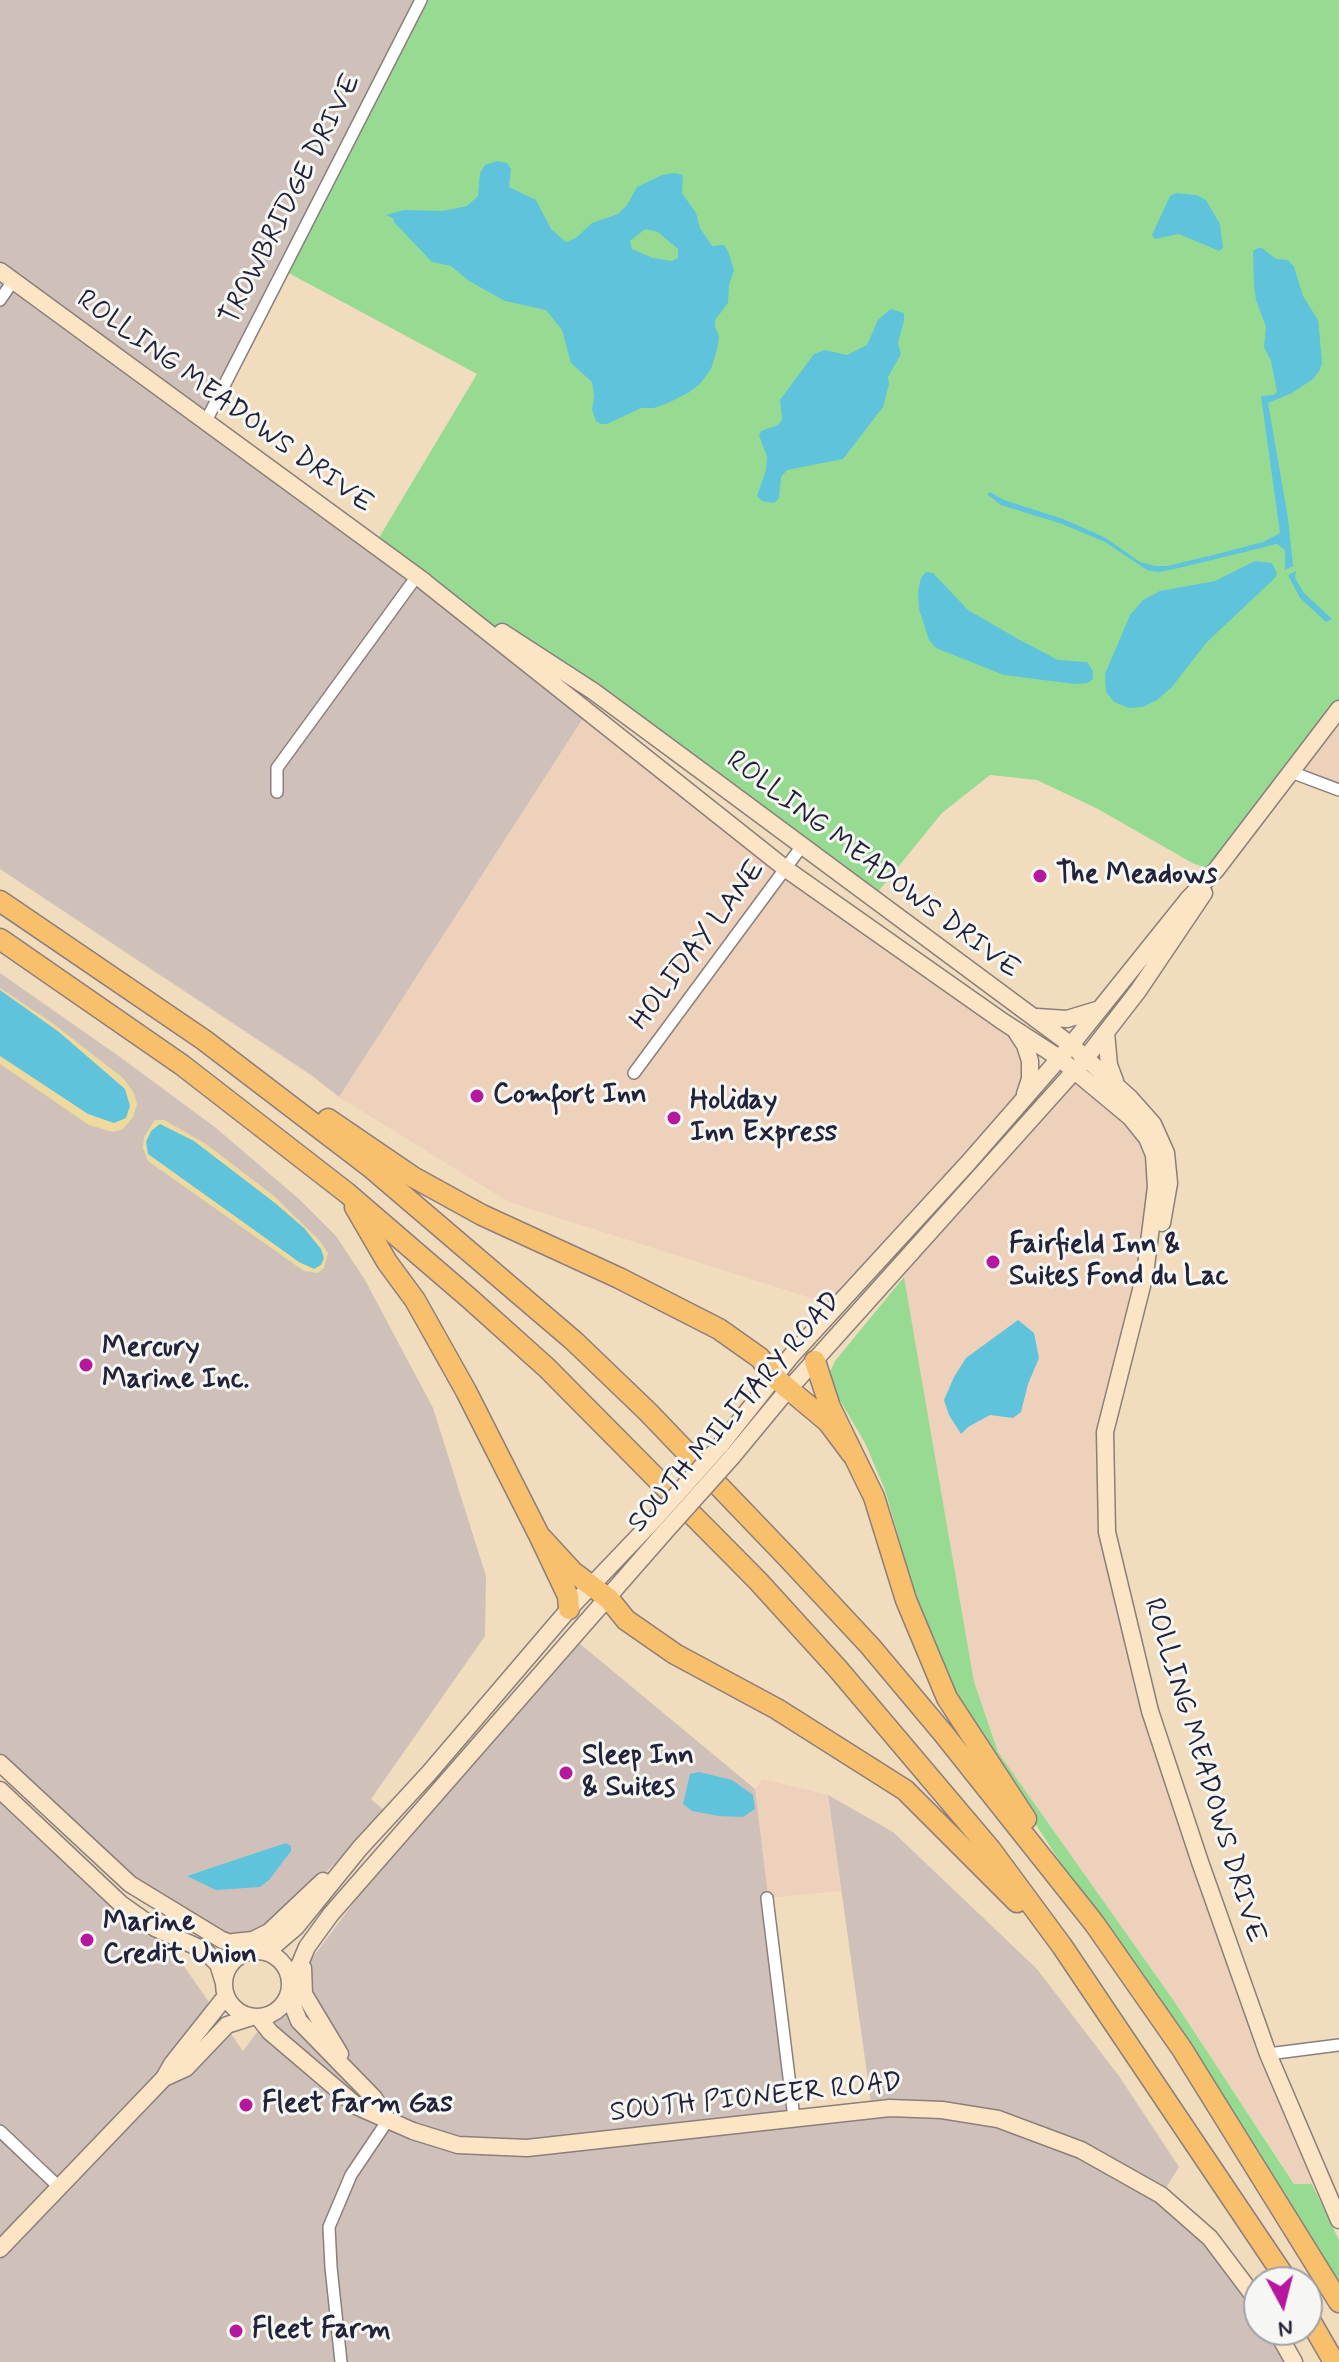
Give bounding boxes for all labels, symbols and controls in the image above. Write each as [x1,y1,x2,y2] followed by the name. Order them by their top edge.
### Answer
[214,69,370,331] street label: TROWBRIDGE DRIVE
[69,284,379,522] street label: ROLLING MEADOWS DRIVE
[719,745,1025,987] street label: ROLLING MEADOWS DRIVE
[624,855,774,1037] street label: HOLIDAY LANE
[1056,859,1217,893] place label: The Meadows
[1031,867,1049,885] marker: The Meadows
[493,1079,647,1113] place label: Comfort Inn
[690,1085,837,1151] place label: Holiday Inn Express
[468,1087,486,1105] marker: Comfort Inn
[665,1109,683,1127] marker: Holiday Inn Express
[1009,1229,1228,1295] place label: Fairfield Inn & Suites Fond du Lac
[984,1253,1002,1271] marker: Fairfield Inn & Suites Fond du Lac
[622,1286,850,1540] street label: SOUTH MILITARY ROAD
[102,1332,249,1398] place label: Mercury Marine Inc.
[77,1356,95,1374] marker: Mercury Marine Inc.
[1134,1595,1272,1947] street label: ROLLING MEADOWS DRIVE
[582,1740,694,1806] place label: Sleep Inn & Suites
[557,1764,575,1782] marker: Sleep Inn & Suites
[103,1907,257,1973] place label: Marine Credit Union
[78,1931,96,1949] marker: Marine Credit Union
[608,2067,904,2131] street label: SOUTH PIONEER ROAD
[262,2088,453,2122] place label: Fleet Farm Gas
[237,2096,255,2114] marker: Fleet Farm Gas
[1243,2266,1323,2346] north arrow
[1277,2313,1295,2343] text: N
[252,2314,391,2348] place label: Fleet Farm
[227,2322,245,2340] marker: Fleet Farm

